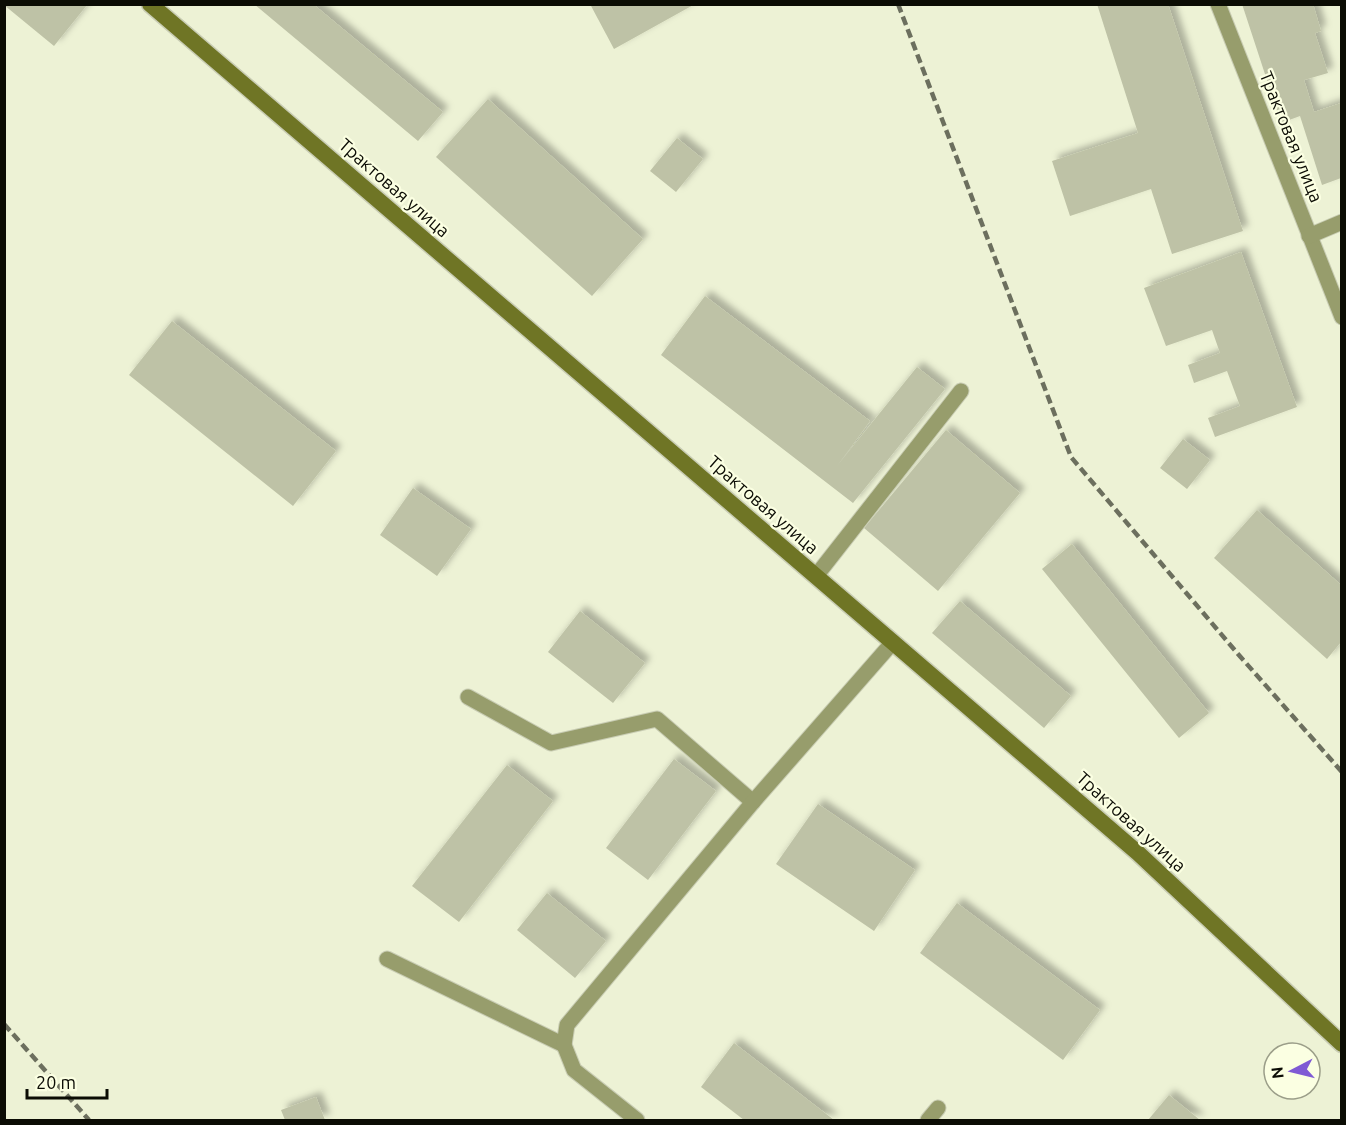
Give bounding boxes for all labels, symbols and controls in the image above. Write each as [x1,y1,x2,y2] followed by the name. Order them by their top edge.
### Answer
[1257,68,1327,205] street label: Трактовая улица
[335,134,454,241] street label: Трактовая улица
[704,451,823,558] street label: Трактовая улица
[1073,767,1190,875] street label: Трактовая улица
[1262,1041,1322,1101] north arrow
[27,1062,106,1100] scale bar
[1267,1066,1287,1080] text: N
[36,1072,76,1092] text: 20 m

